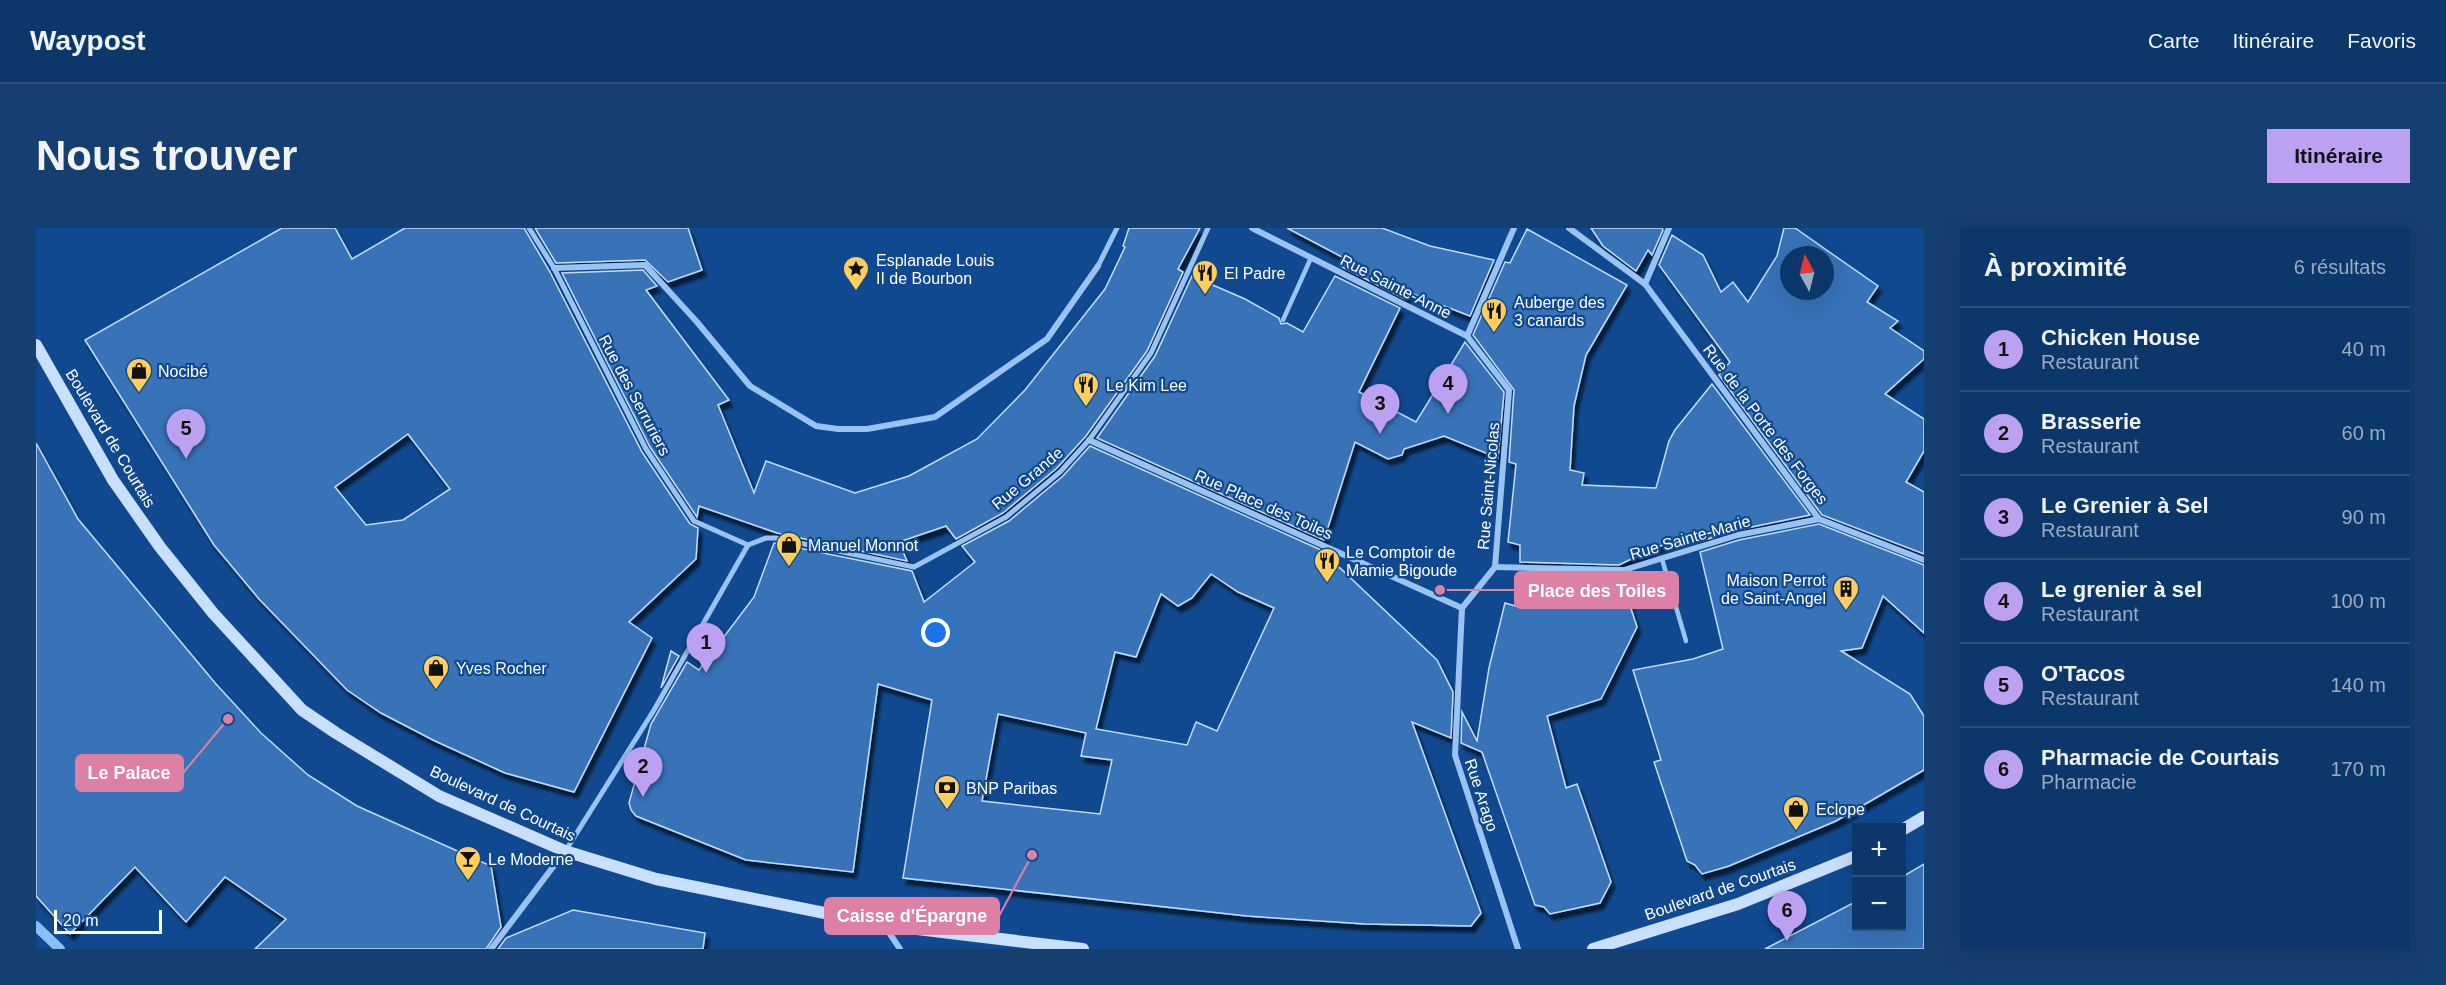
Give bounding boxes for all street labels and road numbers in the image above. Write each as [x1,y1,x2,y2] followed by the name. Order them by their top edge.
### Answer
[1338,251,1454,322] street label: Rue Sainte-Anne
[596,332,674,459] street label: Rue des Serruriers
[1700,341,1831,508] street label: Rue de la Porte des Forges
[63,366,159,510] street label: Boulevard de Courtais
[1474,422,1503,551] street label: Rue Saint-Nicolas
[988,444,1066,513] street label: Rue Grande
[1192,466,1335,543] street label: Rue Place des Toiles
[1628,512,1752,563] street label: Rue Sainte-Marie
[1462,757,1501,834] street label: Rue Arago
[427,762,578,845] street label: Boulevard de Courtais
[1643,856,1798,923] street label: Boulevard de Courtais

